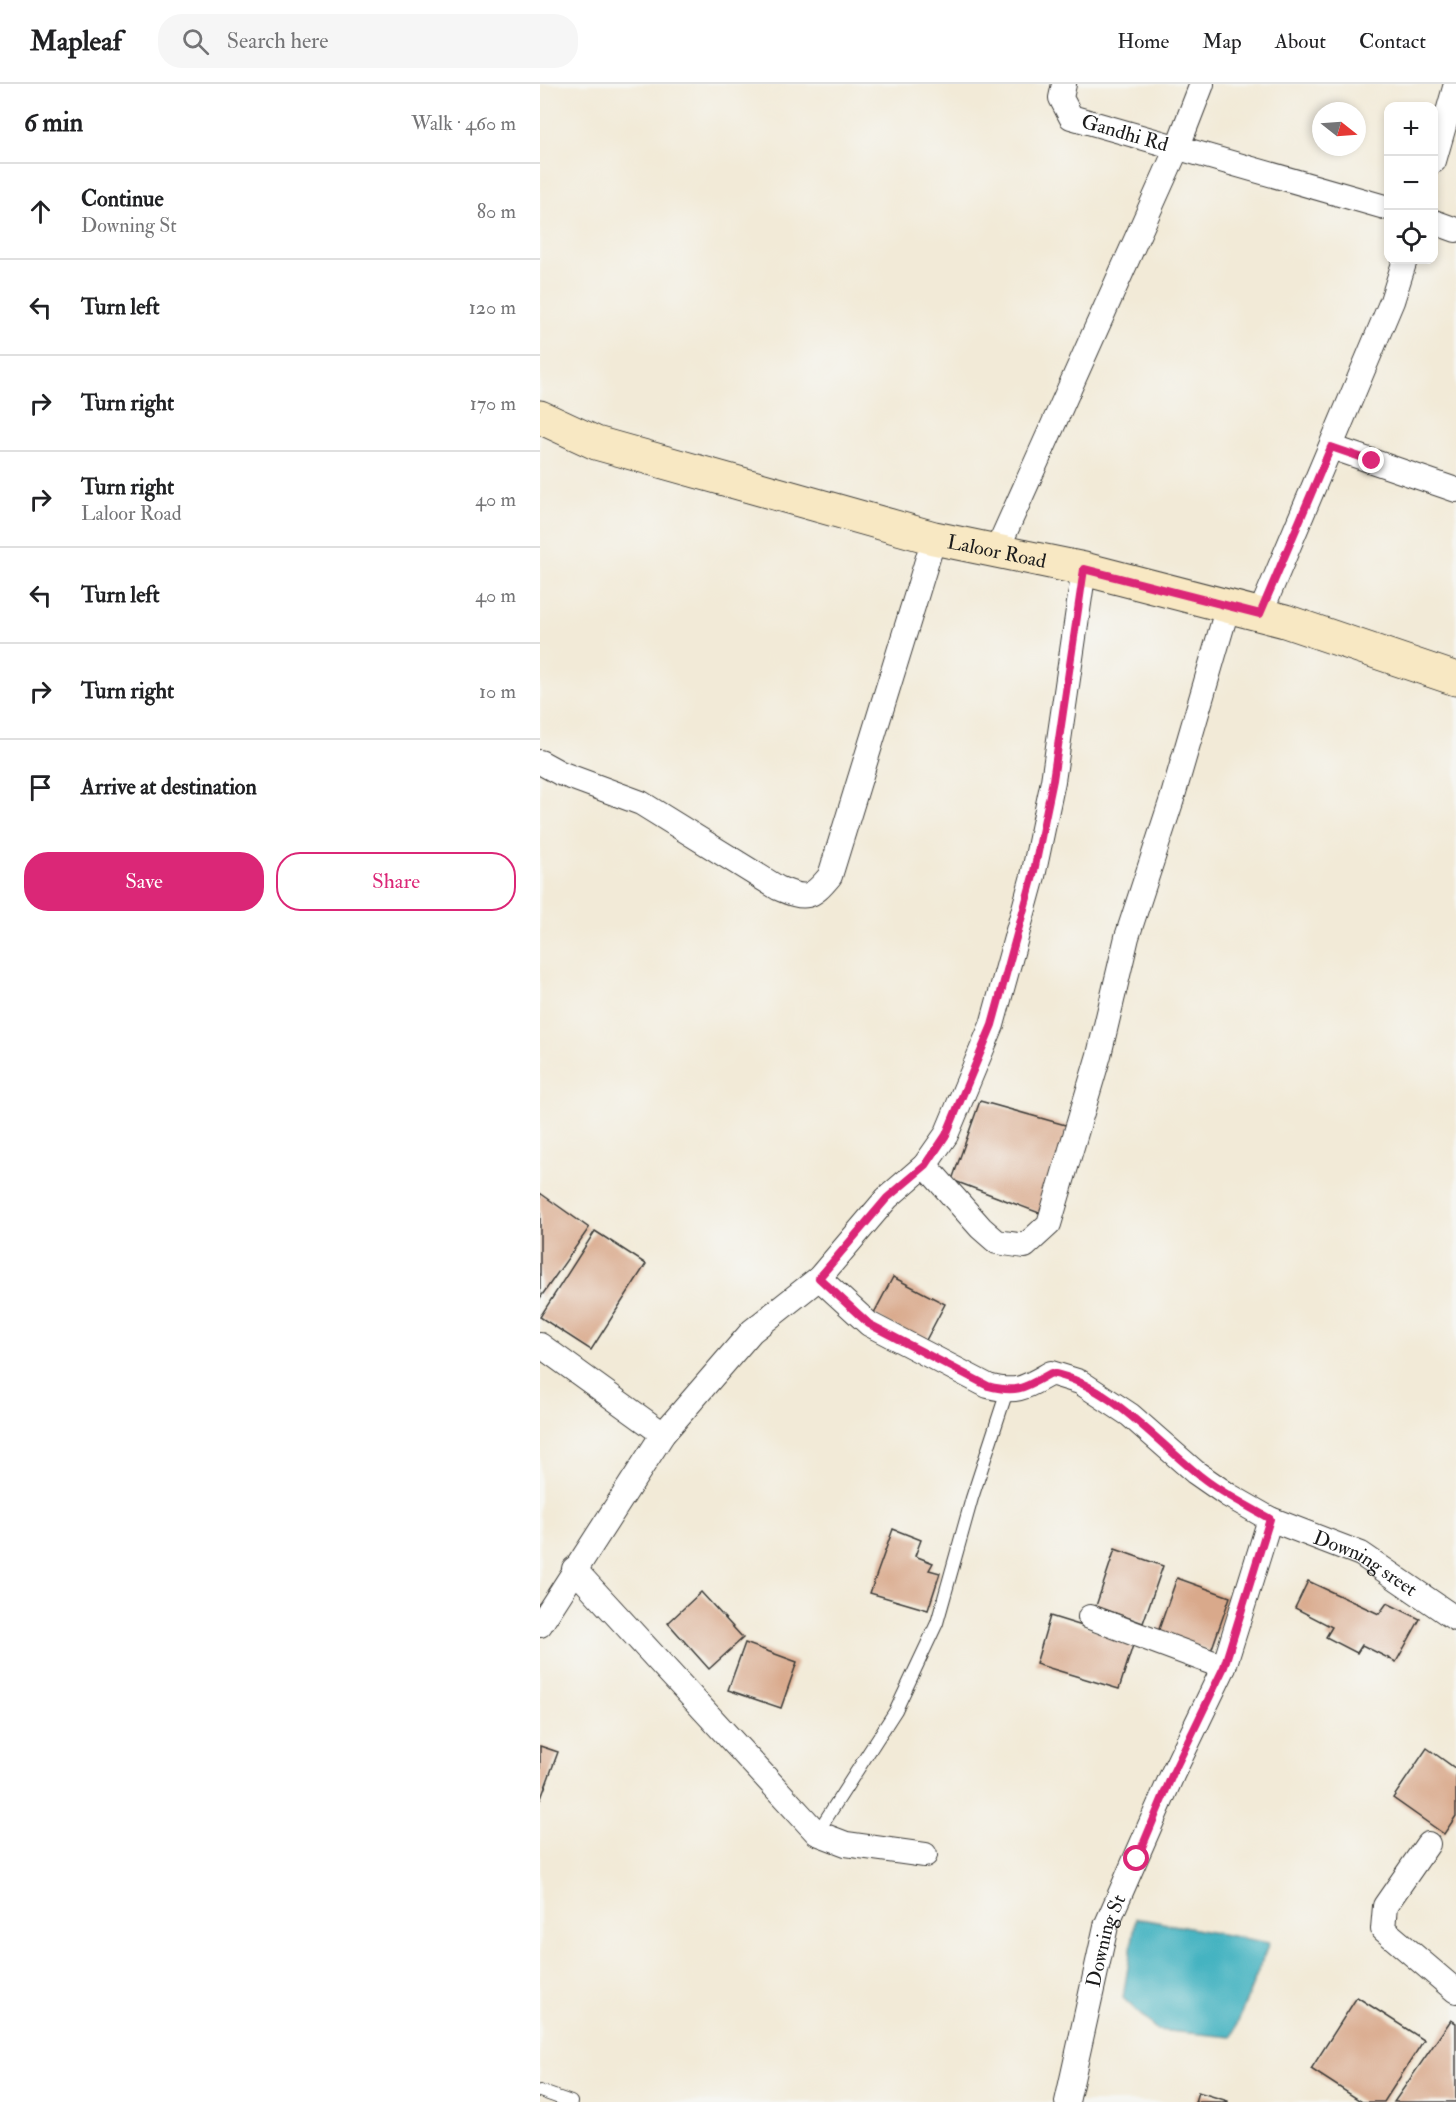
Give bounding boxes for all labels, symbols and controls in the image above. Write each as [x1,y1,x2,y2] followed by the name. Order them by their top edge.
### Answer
[158,14,578,68] search box
[30,24,122,59] text: Mapleaf
[179,25,212,58] icon: search
[227,27,328,55] text: Search here
[1117,28,1169,55] text: Home
[1202,28,1242,55] text: Map
[1275,28,1326,55] text: About
[1359,28,1426,55] text: Contact
[1312,102,1366,156] north arrow
[1384,102,1438,264] map controls
[1384,102,1438,156] button: +
[24,107,83,139] text: 6 min
[1079,108,1172,157] street label: Gandhi Rd
[411,111,516,136] text: Walk · 460 m
[1384,156,1438,210] button: −
[81,185,164,213] text: Continue
[24,195,57,228] icon: ahead
[477,199,516,224] text: 80 m
[1384,210,1438,264] button: locate
[81,213,177,238] text: Downing St
[24,291,57,324] icon: left
[81,293,160,321] text: Turn left
[469,295,516,320] text: 120 m
[24,387,57,420] icon: right
[81,389,174,417] text: Turn right
[470,391,516,416] text: 170 m
[1358,447,1384,473] route end
[81,473,174,501] text: Turn right
[24,483,57,516] icon: right
[475,487,516,512] text: 40 m
[81,501,181,526] text: Laloor Road
[945,529,1049,573] street label: Laloor Road
[24,579,57,612] icon: left
[81,581,160,609] text: Turn left
[475,583,516,608] text: 40 m
[24,675,57,708] icon: right
[81,677,174,705] text: Turn right
[479,679,516,704] text: 10 m
[24,771,57,804] icon: arrive
[81,773,257,801] text: Arrive at destination
[24,852,264,911] button: Save
[276,852,516,911] button: Share
[1310,1524,1423,1602] street label: Downing sreet
[1123,1845,1149,1871] route start
[1080,1890,1131,1989] street label: Downing St

